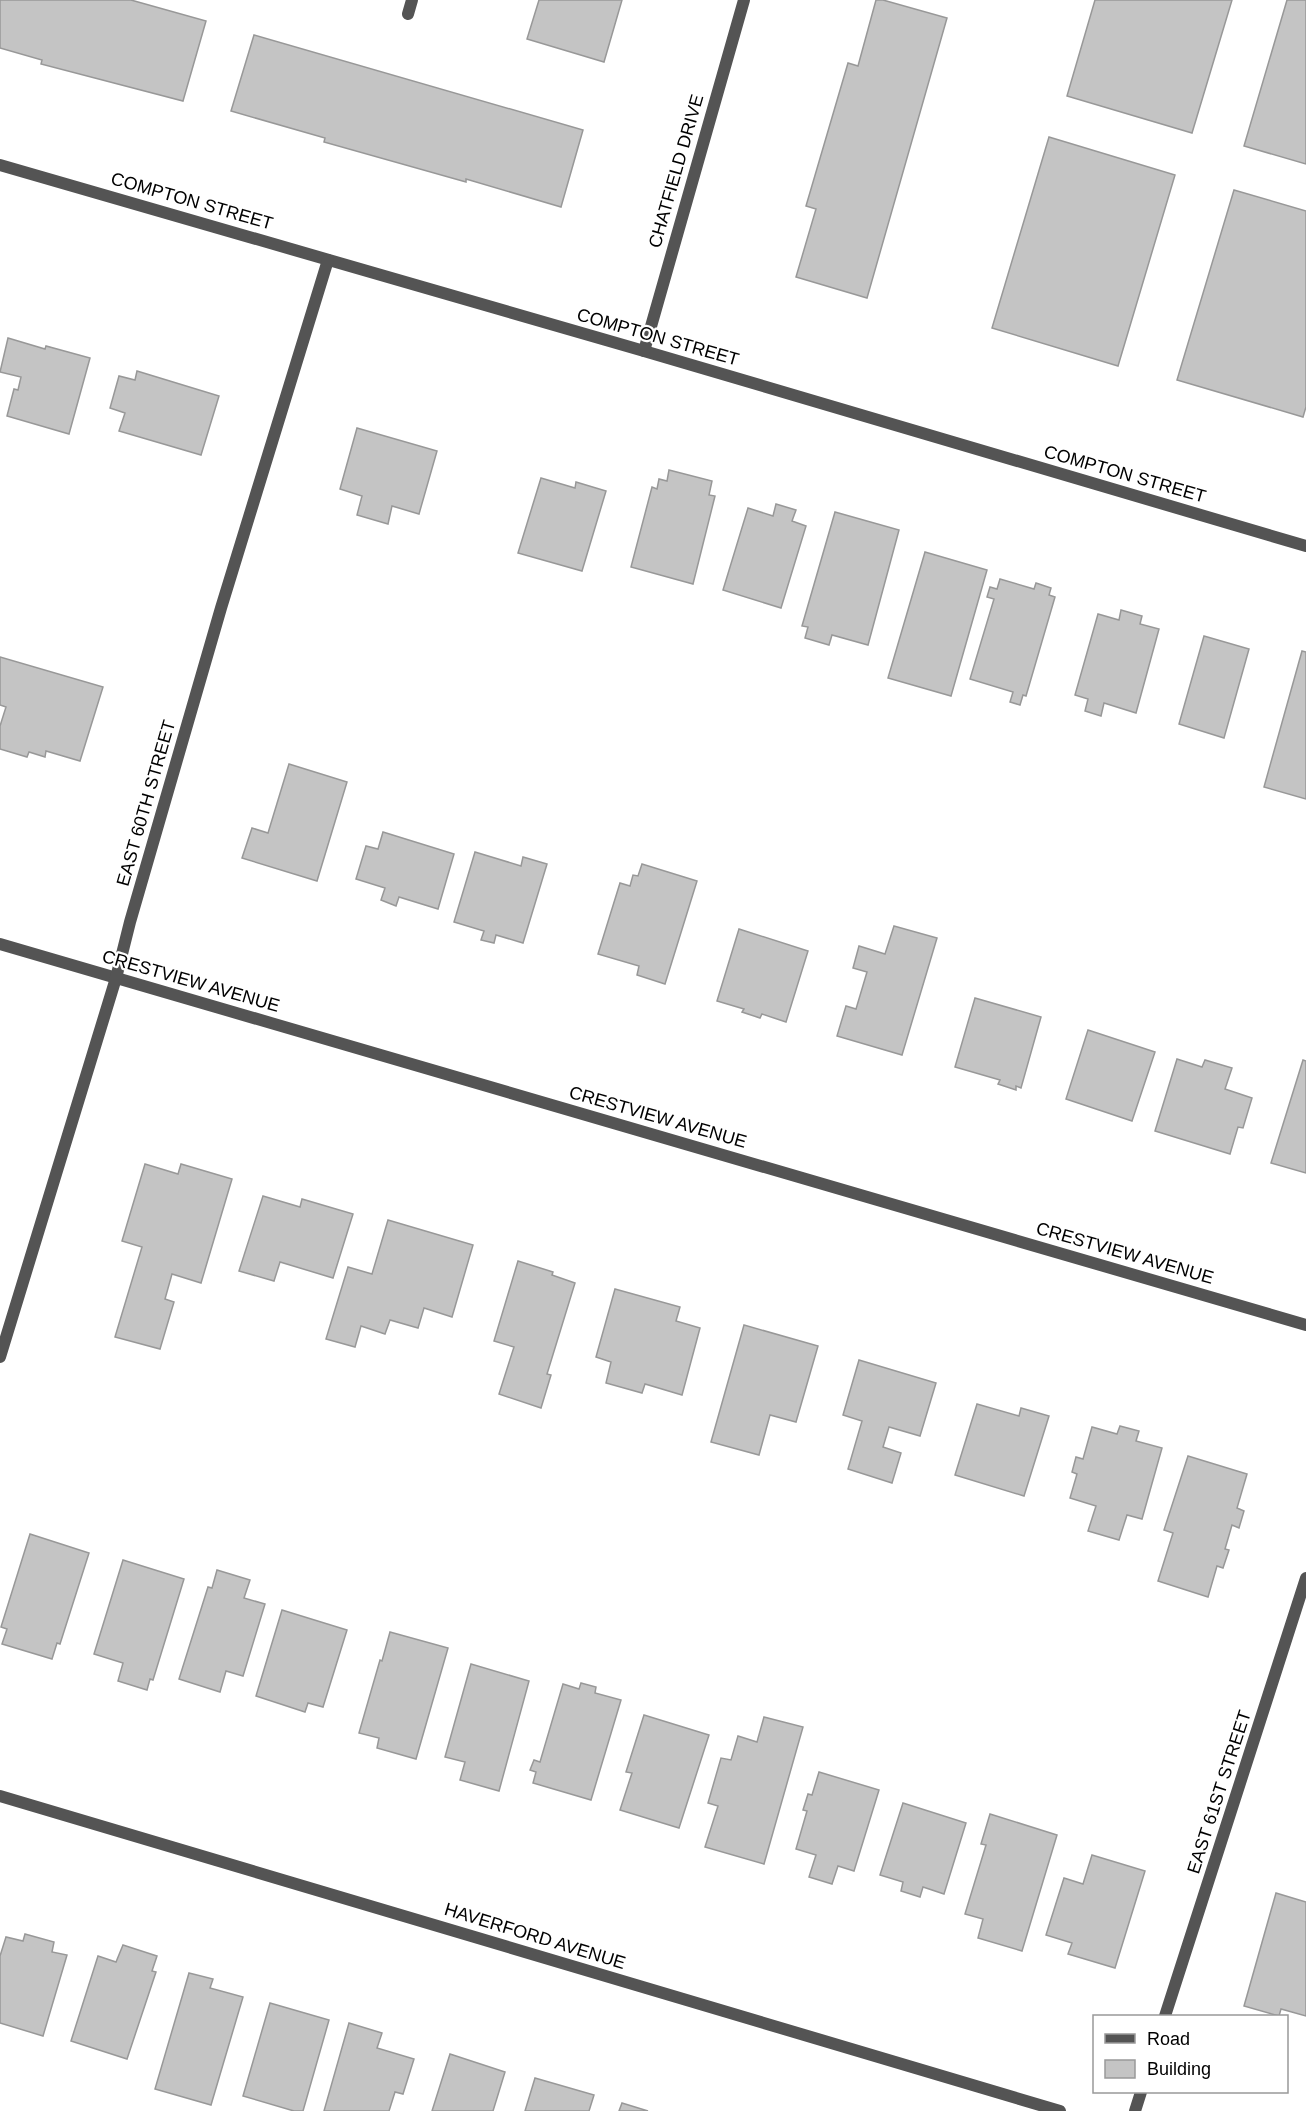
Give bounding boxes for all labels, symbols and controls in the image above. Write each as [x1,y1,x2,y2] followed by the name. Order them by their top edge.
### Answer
[645,92,707,250] street label: CHATFIELD DRIVE
[109,168,275,234] street label: COMPTON STREET
[575,304,741,370] street label: COMPTON STREET
[1042,441,1208,507] street label: COMPTON STREET
[113,718,179,888] street label: EAST 60TH STREET
[100,946,282,1016] street label: CRESTVIEW AVENUE
[567,1082,749,1152] street label: CRESTVIEW AVENUE
[1034,1218,1216,1288] street label: CRESTVIEW AVENUE
[1183,1708,1255,1876] street label: EAST 61ST STREET
[442,1899,628,1973] street label: HAVERFORD AVENUE
[1093,2015,1288,2093] legend
[1147,2029,1190,2049] text: Road
[1147,2059,1211,2079] text: Building

